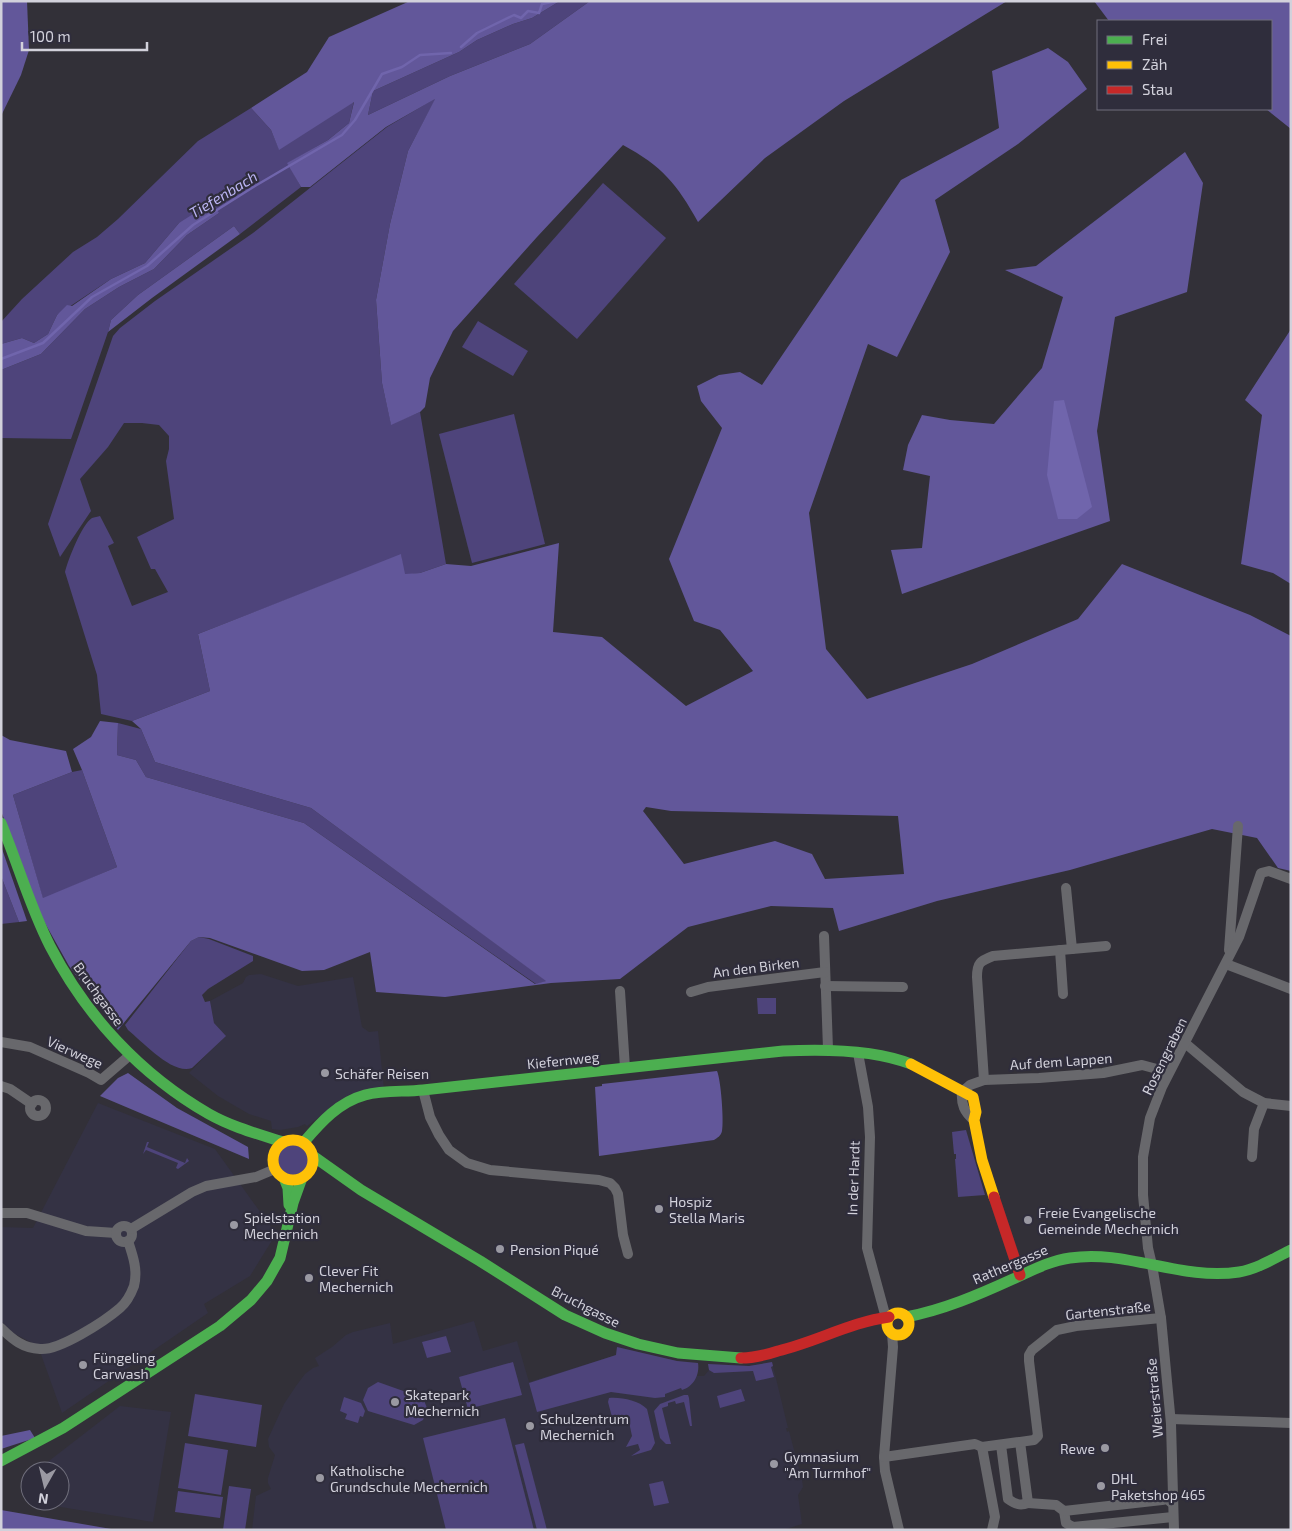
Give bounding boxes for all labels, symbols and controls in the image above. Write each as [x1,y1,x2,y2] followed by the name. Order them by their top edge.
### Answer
[22,20,148,52] scale bar
[1097,20,1272,110] legend
[30,27,71,45] text: 100 m
[1142,30,1167,48] text: Frei
[1142,55,1167,73] text: Zäh
[1142,80,1173,98] text: Stau
[186,167,260,221] water label: Tiefenbach
[712,953,800,981] street label: An den Birken
[70,959,128,1029] street label: Bruchgasse
[1138,1015,1190,1097] street label: Rosengraben
[44,1032,106,1072] street label: Vierwege
[526,1048,600,1072] street label: Kiefernweg
[1009,1049,1113,1073] street label: Auf dem Lappen
[335,1065,429,1082] place label: Schäfer Reisen
[319,1067,331,1079] marker: Schäfer Reisen
[843,1140,863,1216] street label: In der Hardt
[669,1193,745,1226] place label: Hospiz Stella Maris
[653,1203,665,1215] marker: Hospiz Stella Maris
[1038,1204,1179,1237] place label: Freie Evangelische Gemeinde Mechernich
[244,1209,320,1242] place label: Spielstation Mechernich
[1022,1214,1034,1226] marker: Freie Evangelische Gemeinde Mechernich
[228,1219,240,1231] marker: Spielstation Mechernich
[510,1241,599,1258] place label: Pension Piqué
[970,1241,1050,1287] street label: Rathergasse
[494,1243,506,1255] marker: Pension Piqué
[319,1262,394,1295] place label: Clever Fit Mechernich
[303,1272,315,1284] marker: Clever Fit Mechernich
[549,1282,623,1330] street label: Bruchgasse
[1064,1297,1152,1323] street label: Gartenstraße
[93,1349,155,1382] place label: Füngeling Carwash
[1142,1357,1166,1439] street label: Weierstraße
[77,1359,89,1371] marker: Füngeling Carwash
[405,1386,480,1419] place label: Skatepark Mechernich
[389,1396,401,1408] marker: Skatepark Mechernich
[540,1410,629,1443] place label: Schulzentrum Mechernich
[524,1420,536,1432] marker: Schulzentrum Mechernich
[1060,1440,1095,1457] place label: Rewe
[1099,1442,1111,1454] marker: Rewe
[784,1448,871,1481] place label: Gymnasium "Am Turmhof"
[768,1458,780,1470] marker: Gymnasium "Am Turmhof"
[20,1461,70,1511] north arrow
[330,1462,488,1495] place label: Katholische Grundschule Mechernich
[1111,1470,1205,1503] place label: DHL Paketshop 465
[314,1472,326,1484] marker: Katholische Grundschule Mechernich
[1095,1480,1107,1492] marker: DHL Paketshop 465
[37,1490,49,1508] text: N

